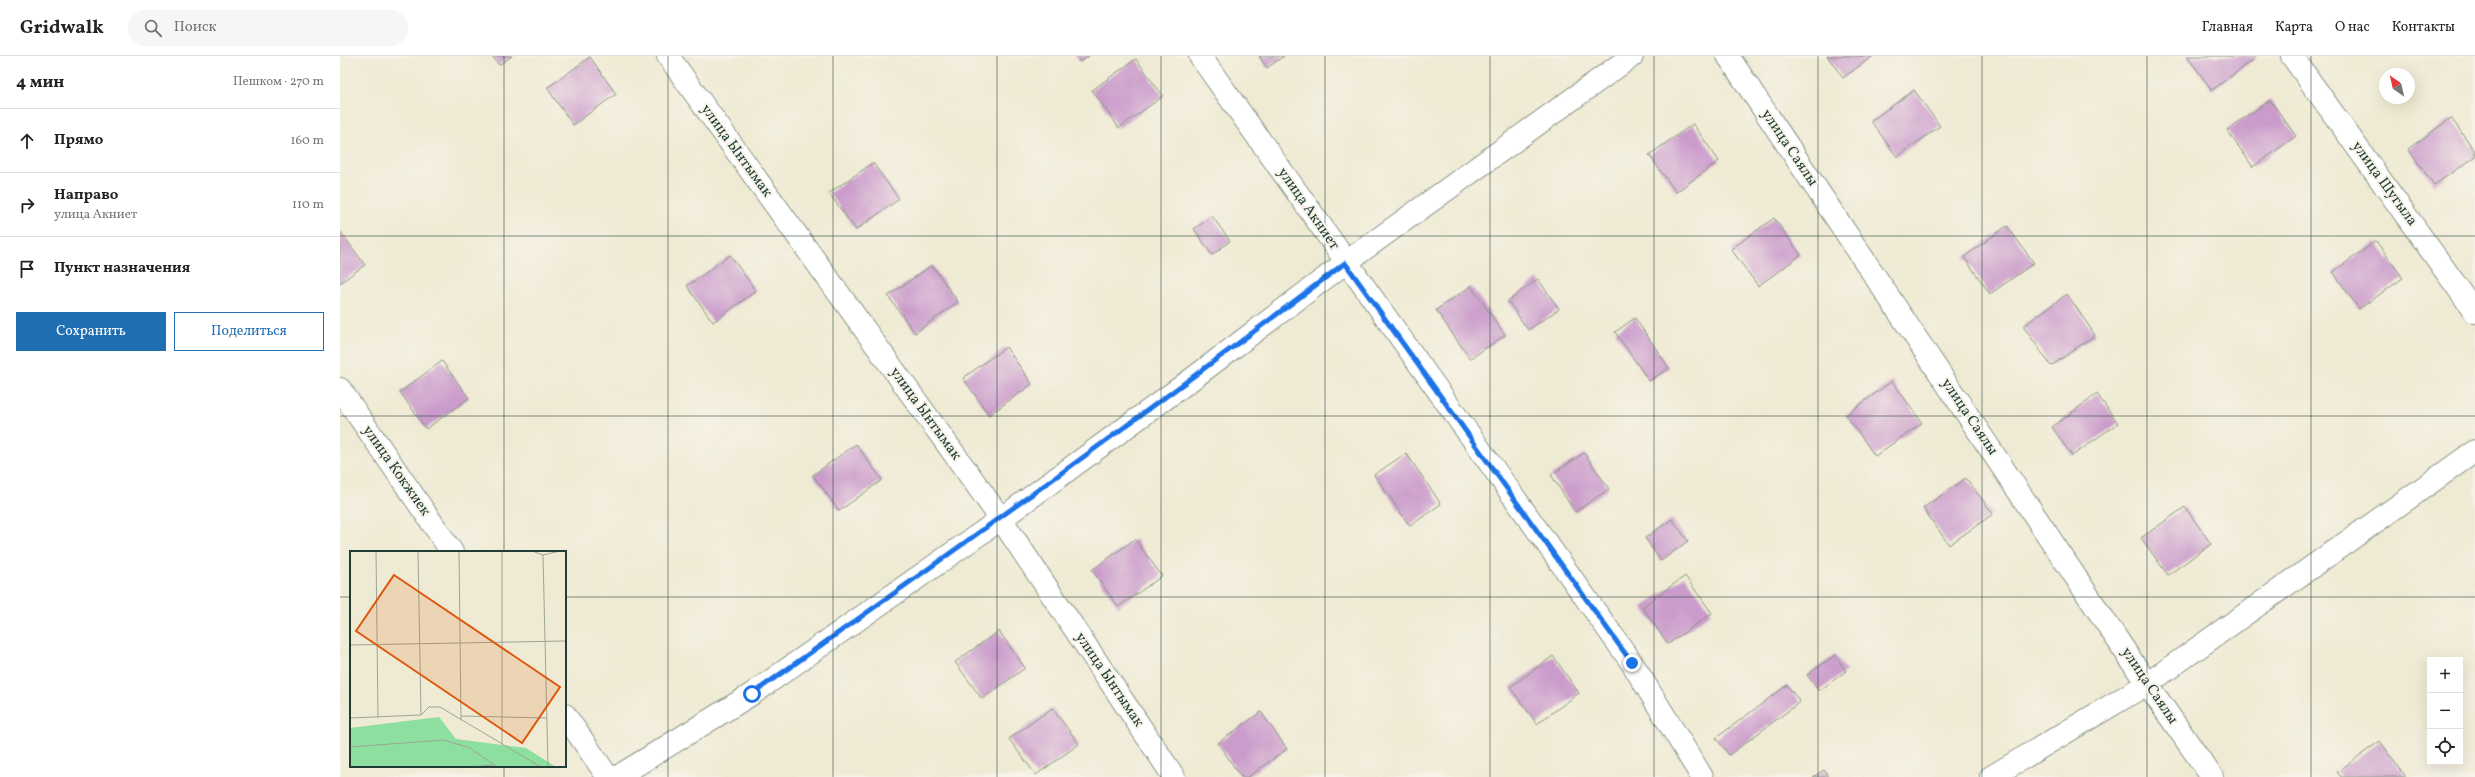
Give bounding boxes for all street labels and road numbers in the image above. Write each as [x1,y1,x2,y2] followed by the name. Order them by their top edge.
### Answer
[695,100,777,202] street label: улица Ынтымак
[1756,105,1823,191] street label: улица Саялы
[2346,137,2422,231] street label: улица Шугыла
[1272,164,1344,255] street label: улица Акниет
[884,363,966,465] street label: улица Ынтымак
[1936,374,2003,460] street label: улица Саялы
[357,421,435,521] street label: улица Кокжиек
[1069,628,1149,732] street label: улица Ынтымак
[2116,643,2183,729] street label: улица Саялы

